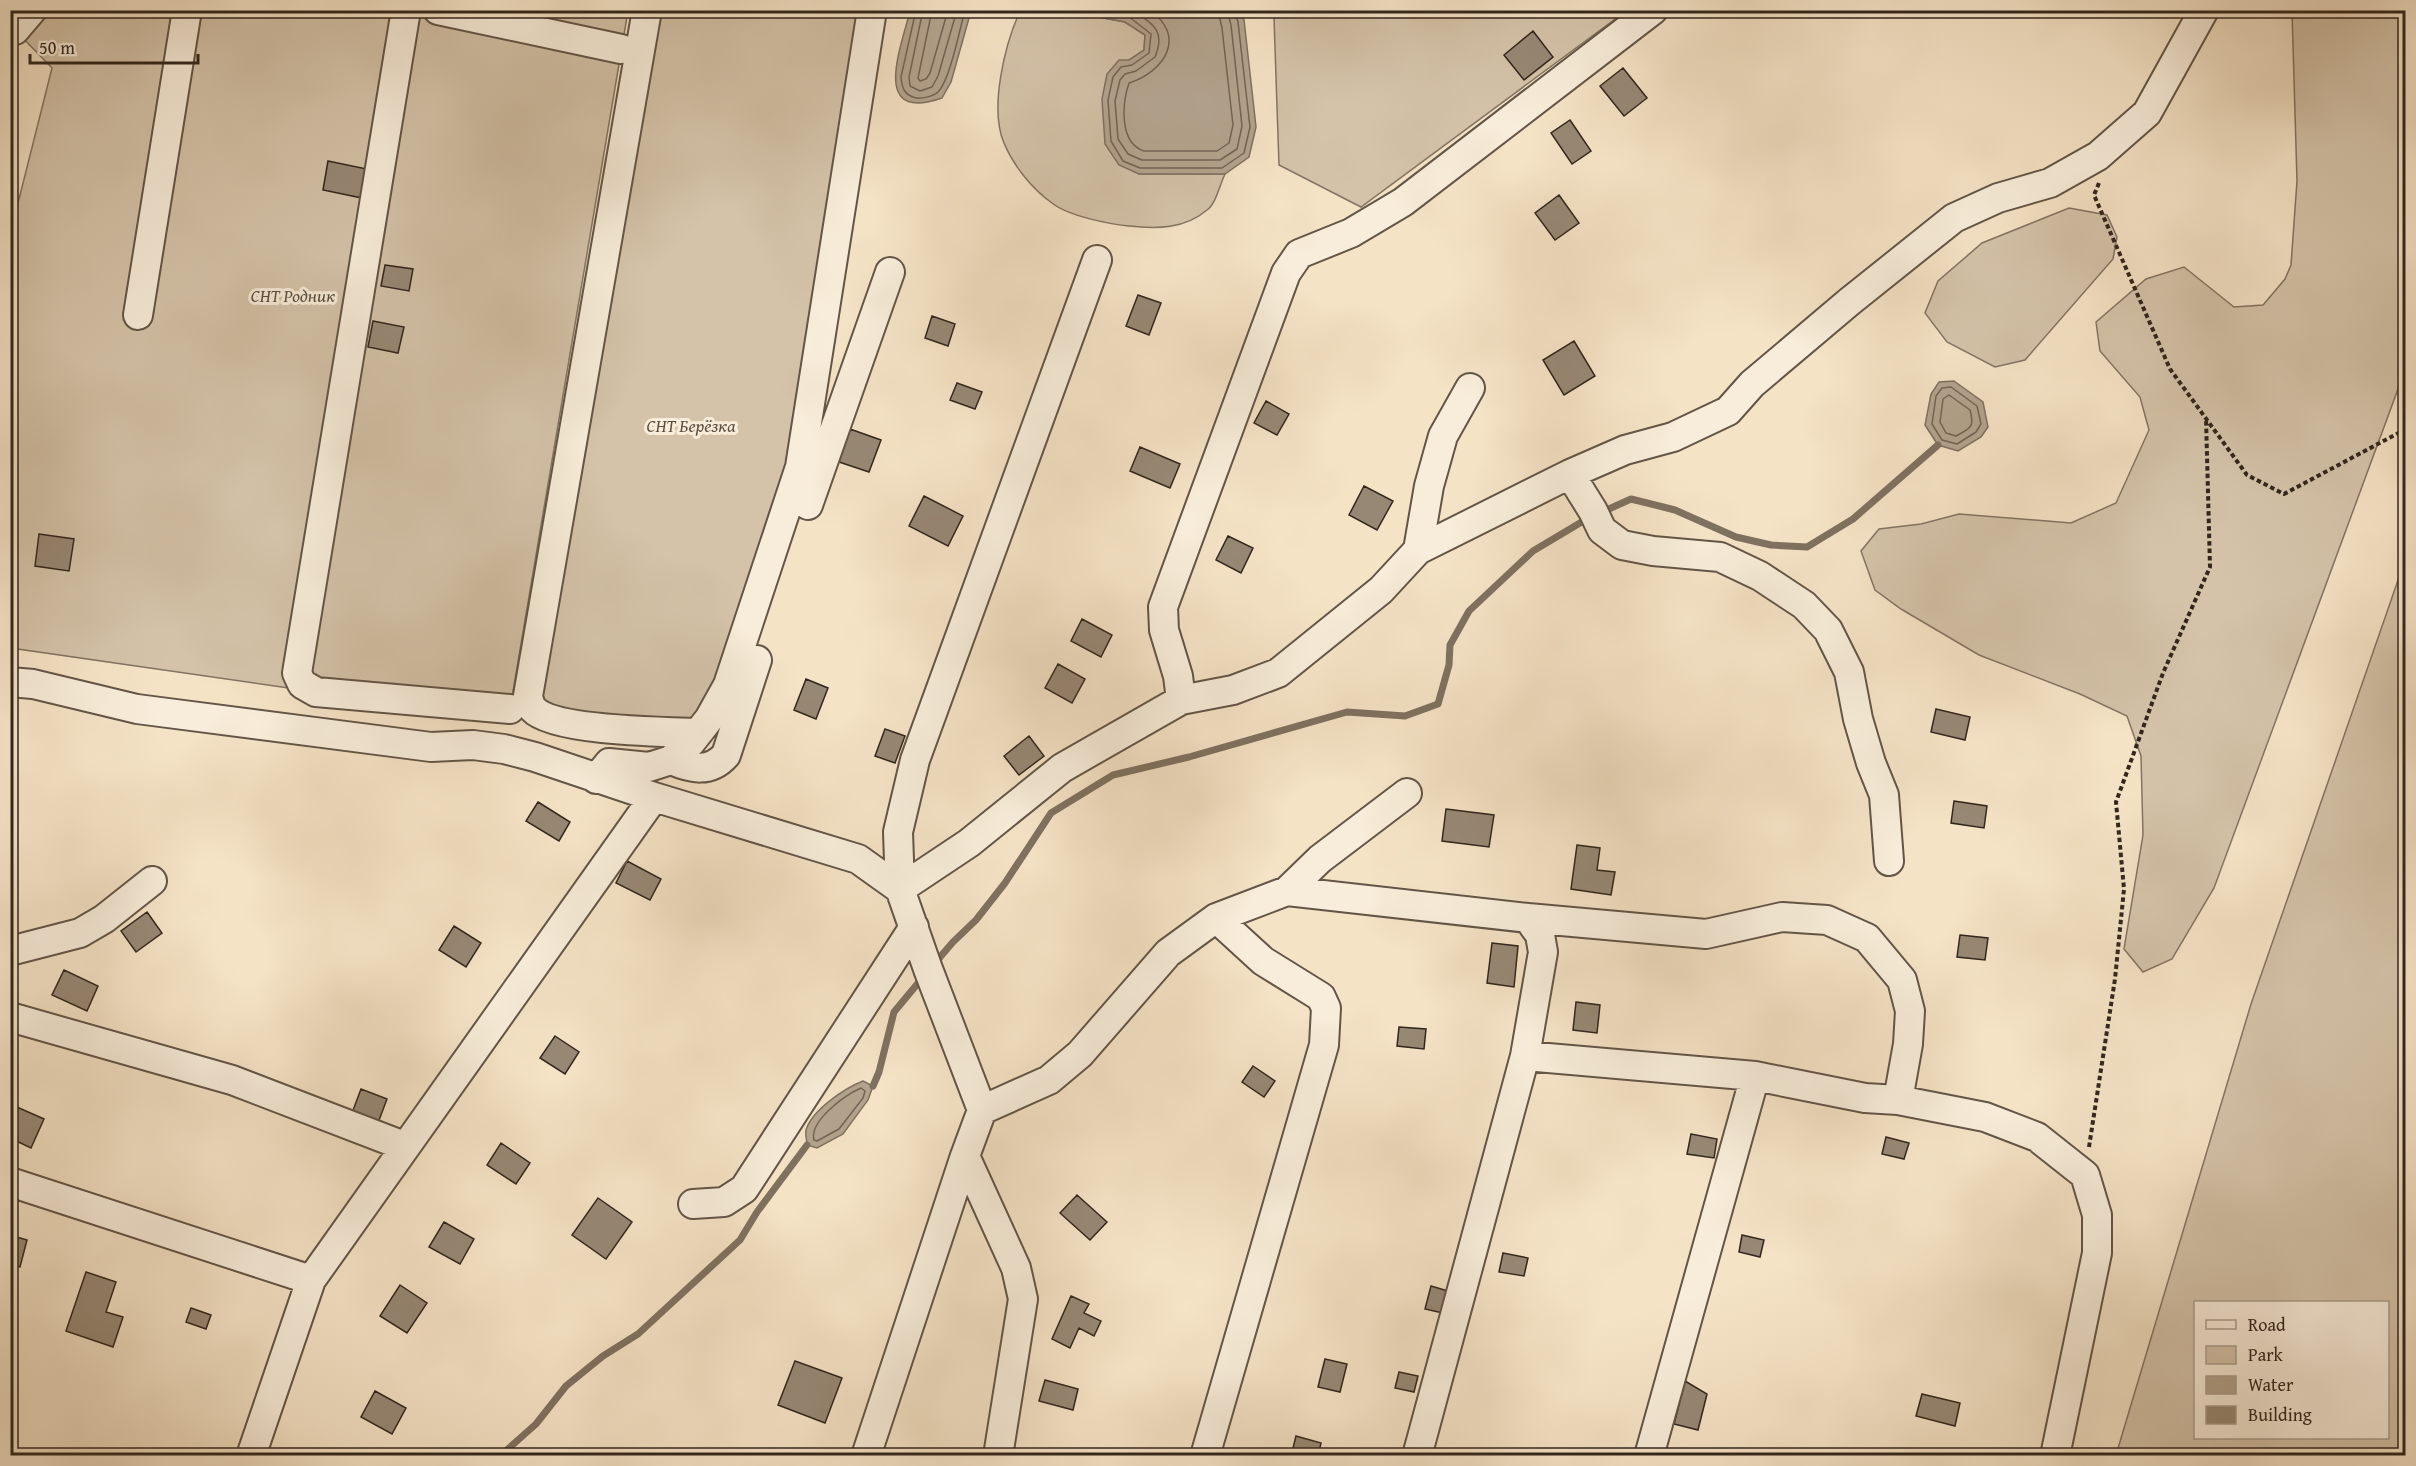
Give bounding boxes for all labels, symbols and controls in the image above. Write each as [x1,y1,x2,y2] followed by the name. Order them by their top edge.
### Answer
[30,27,198,65] scale bar
[39,34,75,61] text: 50 m
[251,282,335,309] park label: СНТ Родник
[647,412,736,439] park label: СНТ Берёзка
[2194,1301,2389,1439] legend
[2248,1311,2286,1338] text: Road
[2248,1341,2284,1368] text: Park
[2248,1371,2294,1398] text: Water
[2248,1401,2312,1428] text: Building

